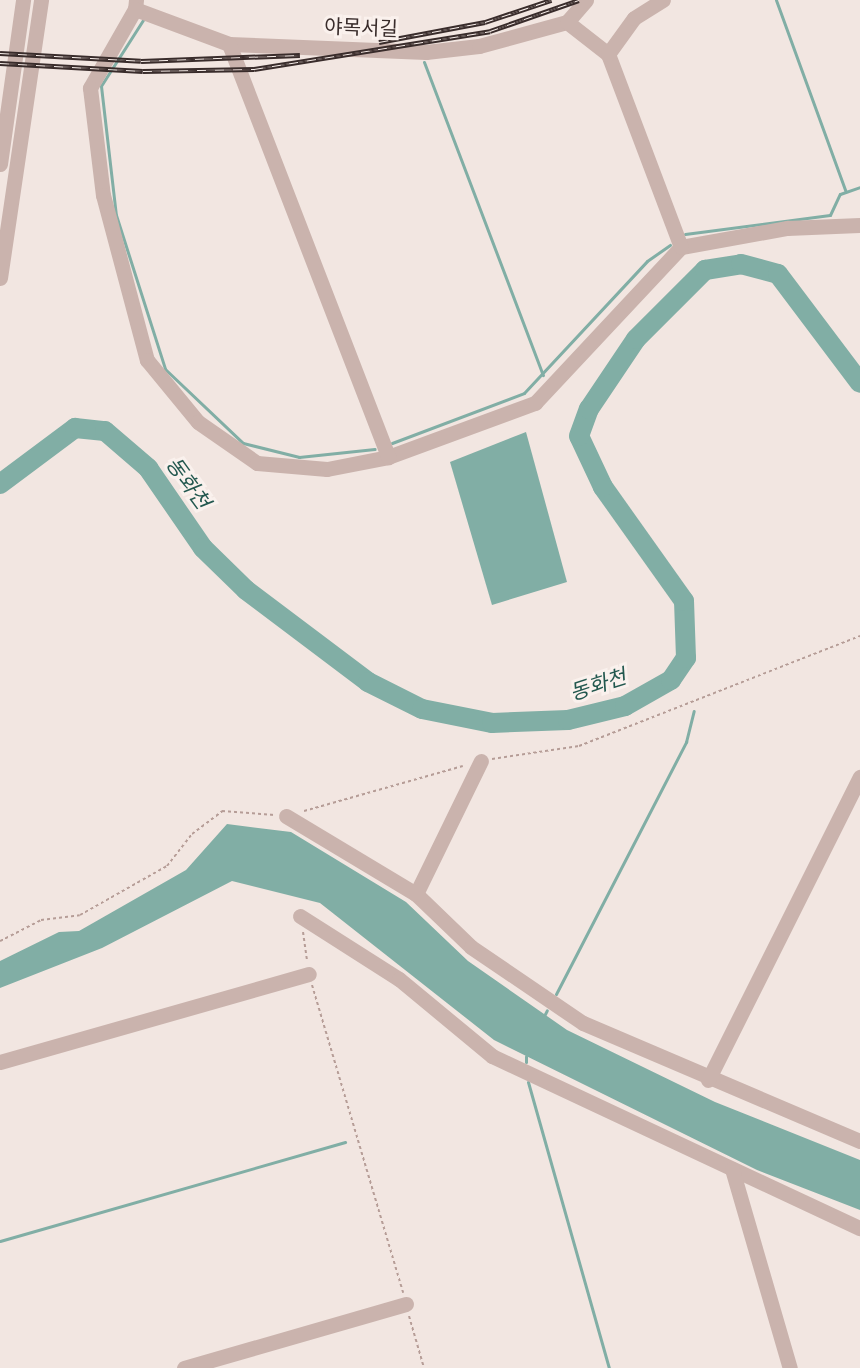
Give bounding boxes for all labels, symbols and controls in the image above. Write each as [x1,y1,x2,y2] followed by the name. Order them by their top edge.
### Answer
[324,15,398,41] street label: 야목서길
[161,452,215,514] water label: 동화천
[567,664,629,706] water label: 동화천

